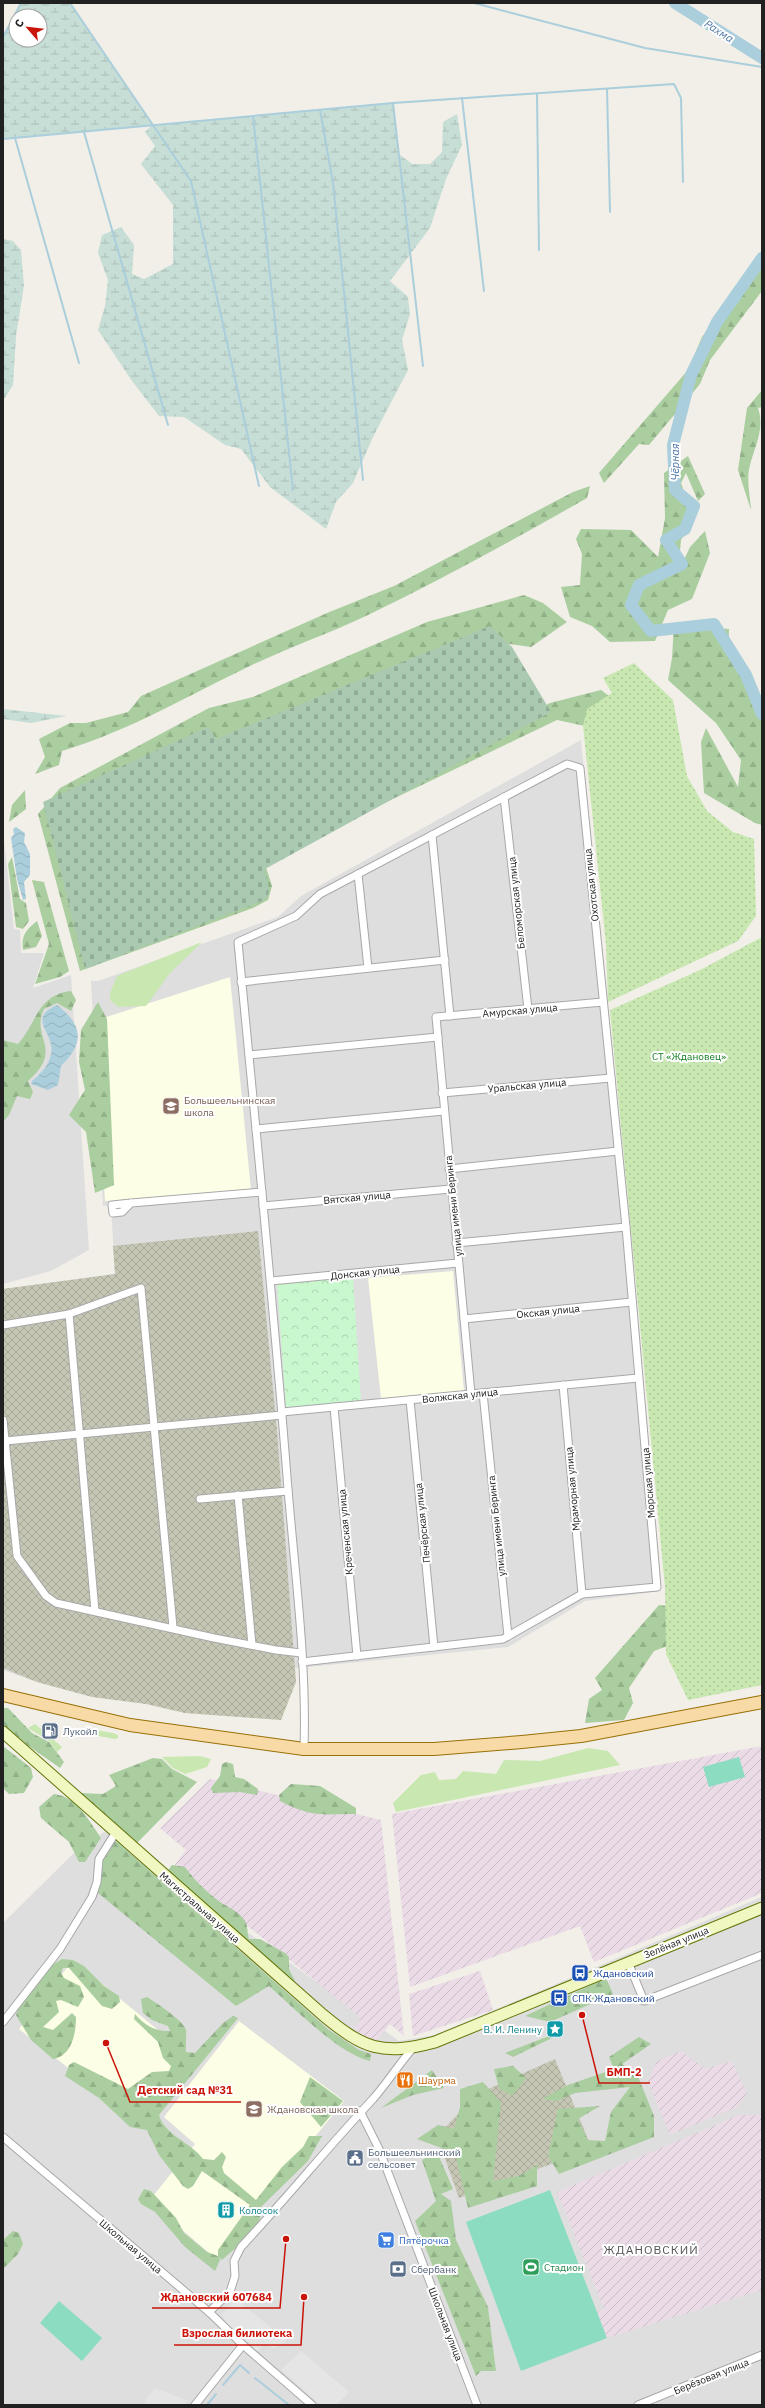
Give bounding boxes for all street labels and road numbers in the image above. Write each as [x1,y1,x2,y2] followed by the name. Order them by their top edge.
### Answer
[581,847,602,922] street label: Охотская улица
[505,856,528,950] street label: Беломорская улица
[482,1001,559,1020] street label: Амурская улица
[487,1076,568,1095] street label: Уральская улица
[442,1154,465,1257] street label: улица имени Беринга
[323,1188,392,1207] street label: Вятская улица
[330,1262,401,1283] street label: Донская улица
[516,1302,581,1321] street label: Окская улица
[421,1385,499,1406] street label: Волжская улица
[562,1446,583,1531] street label: Мраморная улица
[639,1447,658,1519] street label: Морская улица
[485,1474,508,1577] street label: улица имени Беринга
[412,1482,433,1564] street label: Печёрская улица
[335,1488,356,1575] street label: Креченская улица
[157,1869,243,1946] street label: Магистральная улица
[642,1923,711,1961] street label: Зелёная улица
[97,2216,165,2277] street label: Школьная улица
[425,2285,466,2364] street label: Школьная улица
[672,2355,751,2397] street label: Берёзовая улица

